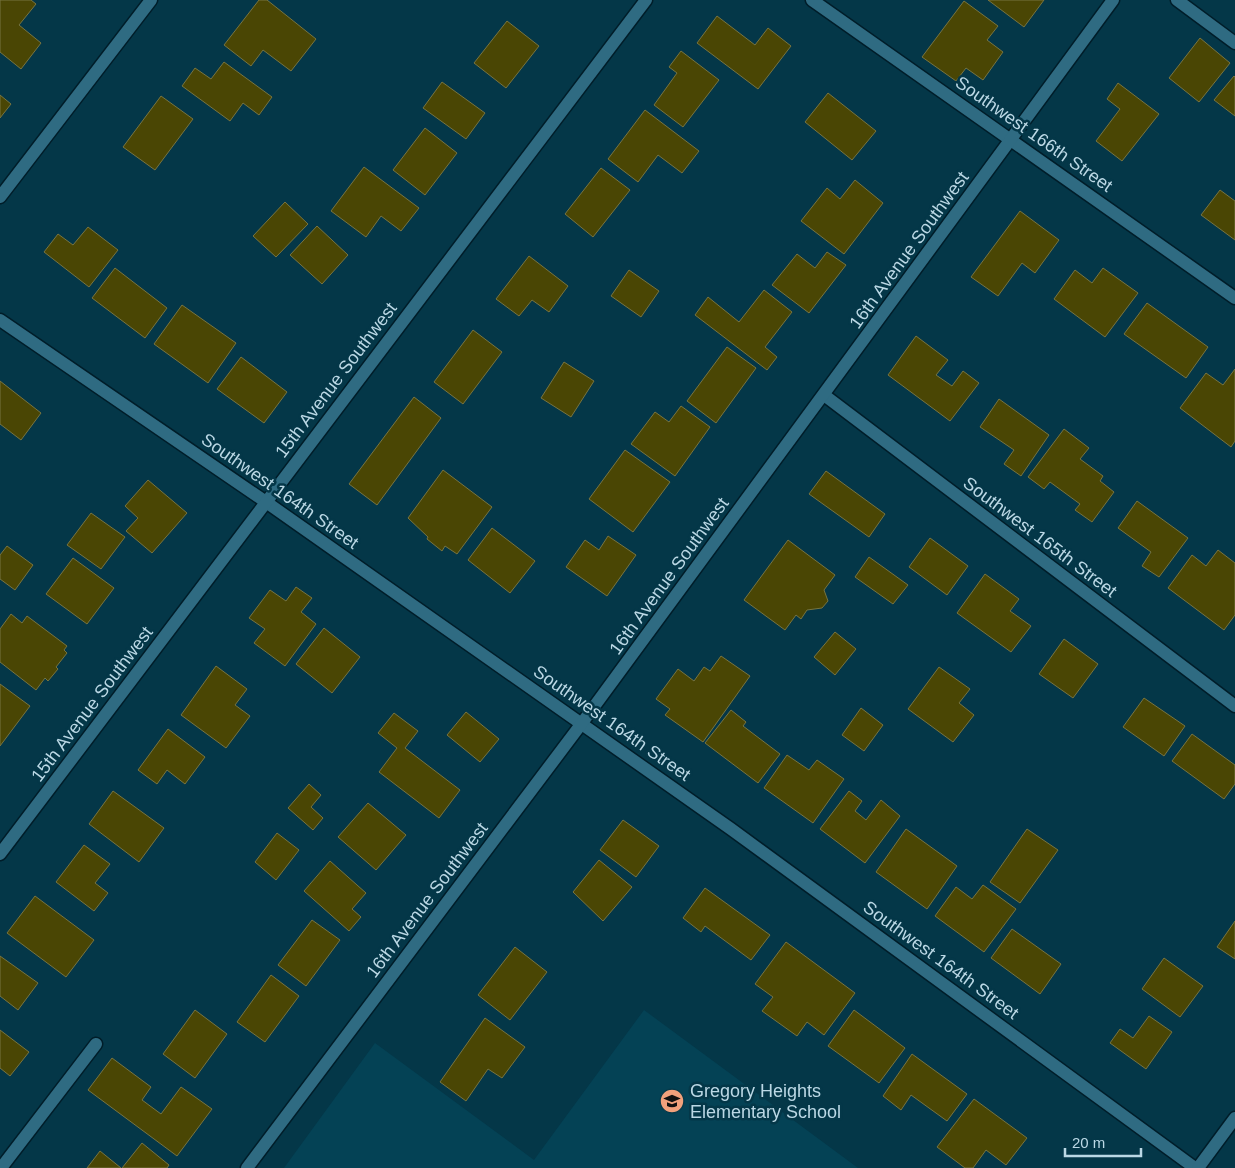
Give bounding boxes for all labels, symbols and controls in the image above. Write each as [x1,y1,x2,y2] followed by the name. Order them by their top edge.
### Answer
[952,72,1116,196] street label: Southwest 166th Street
[845,168,973,332] street label: 16th Avenue Southwest
[271,299,401,461] street label: 15th Avenue Southwest
[198,429,362,553] street label: Southwest 164th Street
[959,473,1121,601] street label: Southwest 165th Street
[605,494,733,658] street label: 16th Avenue Southwest
[27,623,157,785] street label: 15th Avenue Southwest
[530,661,694,785] street label: Southwest 164th Street
[362,819,492,981] street label: 16th Avenue Southwest
[859,897,1023,1023] street label: Southwest 164th Street
[690,1081,841,1122] place label: Gregory Heights Elementary School
[659,1088,685,1114] school or university icon: Gregory Heights Elementary School
[1065,1126,1141,1158] scale bar
[1072,1134,1105,1151] text: 20 m

